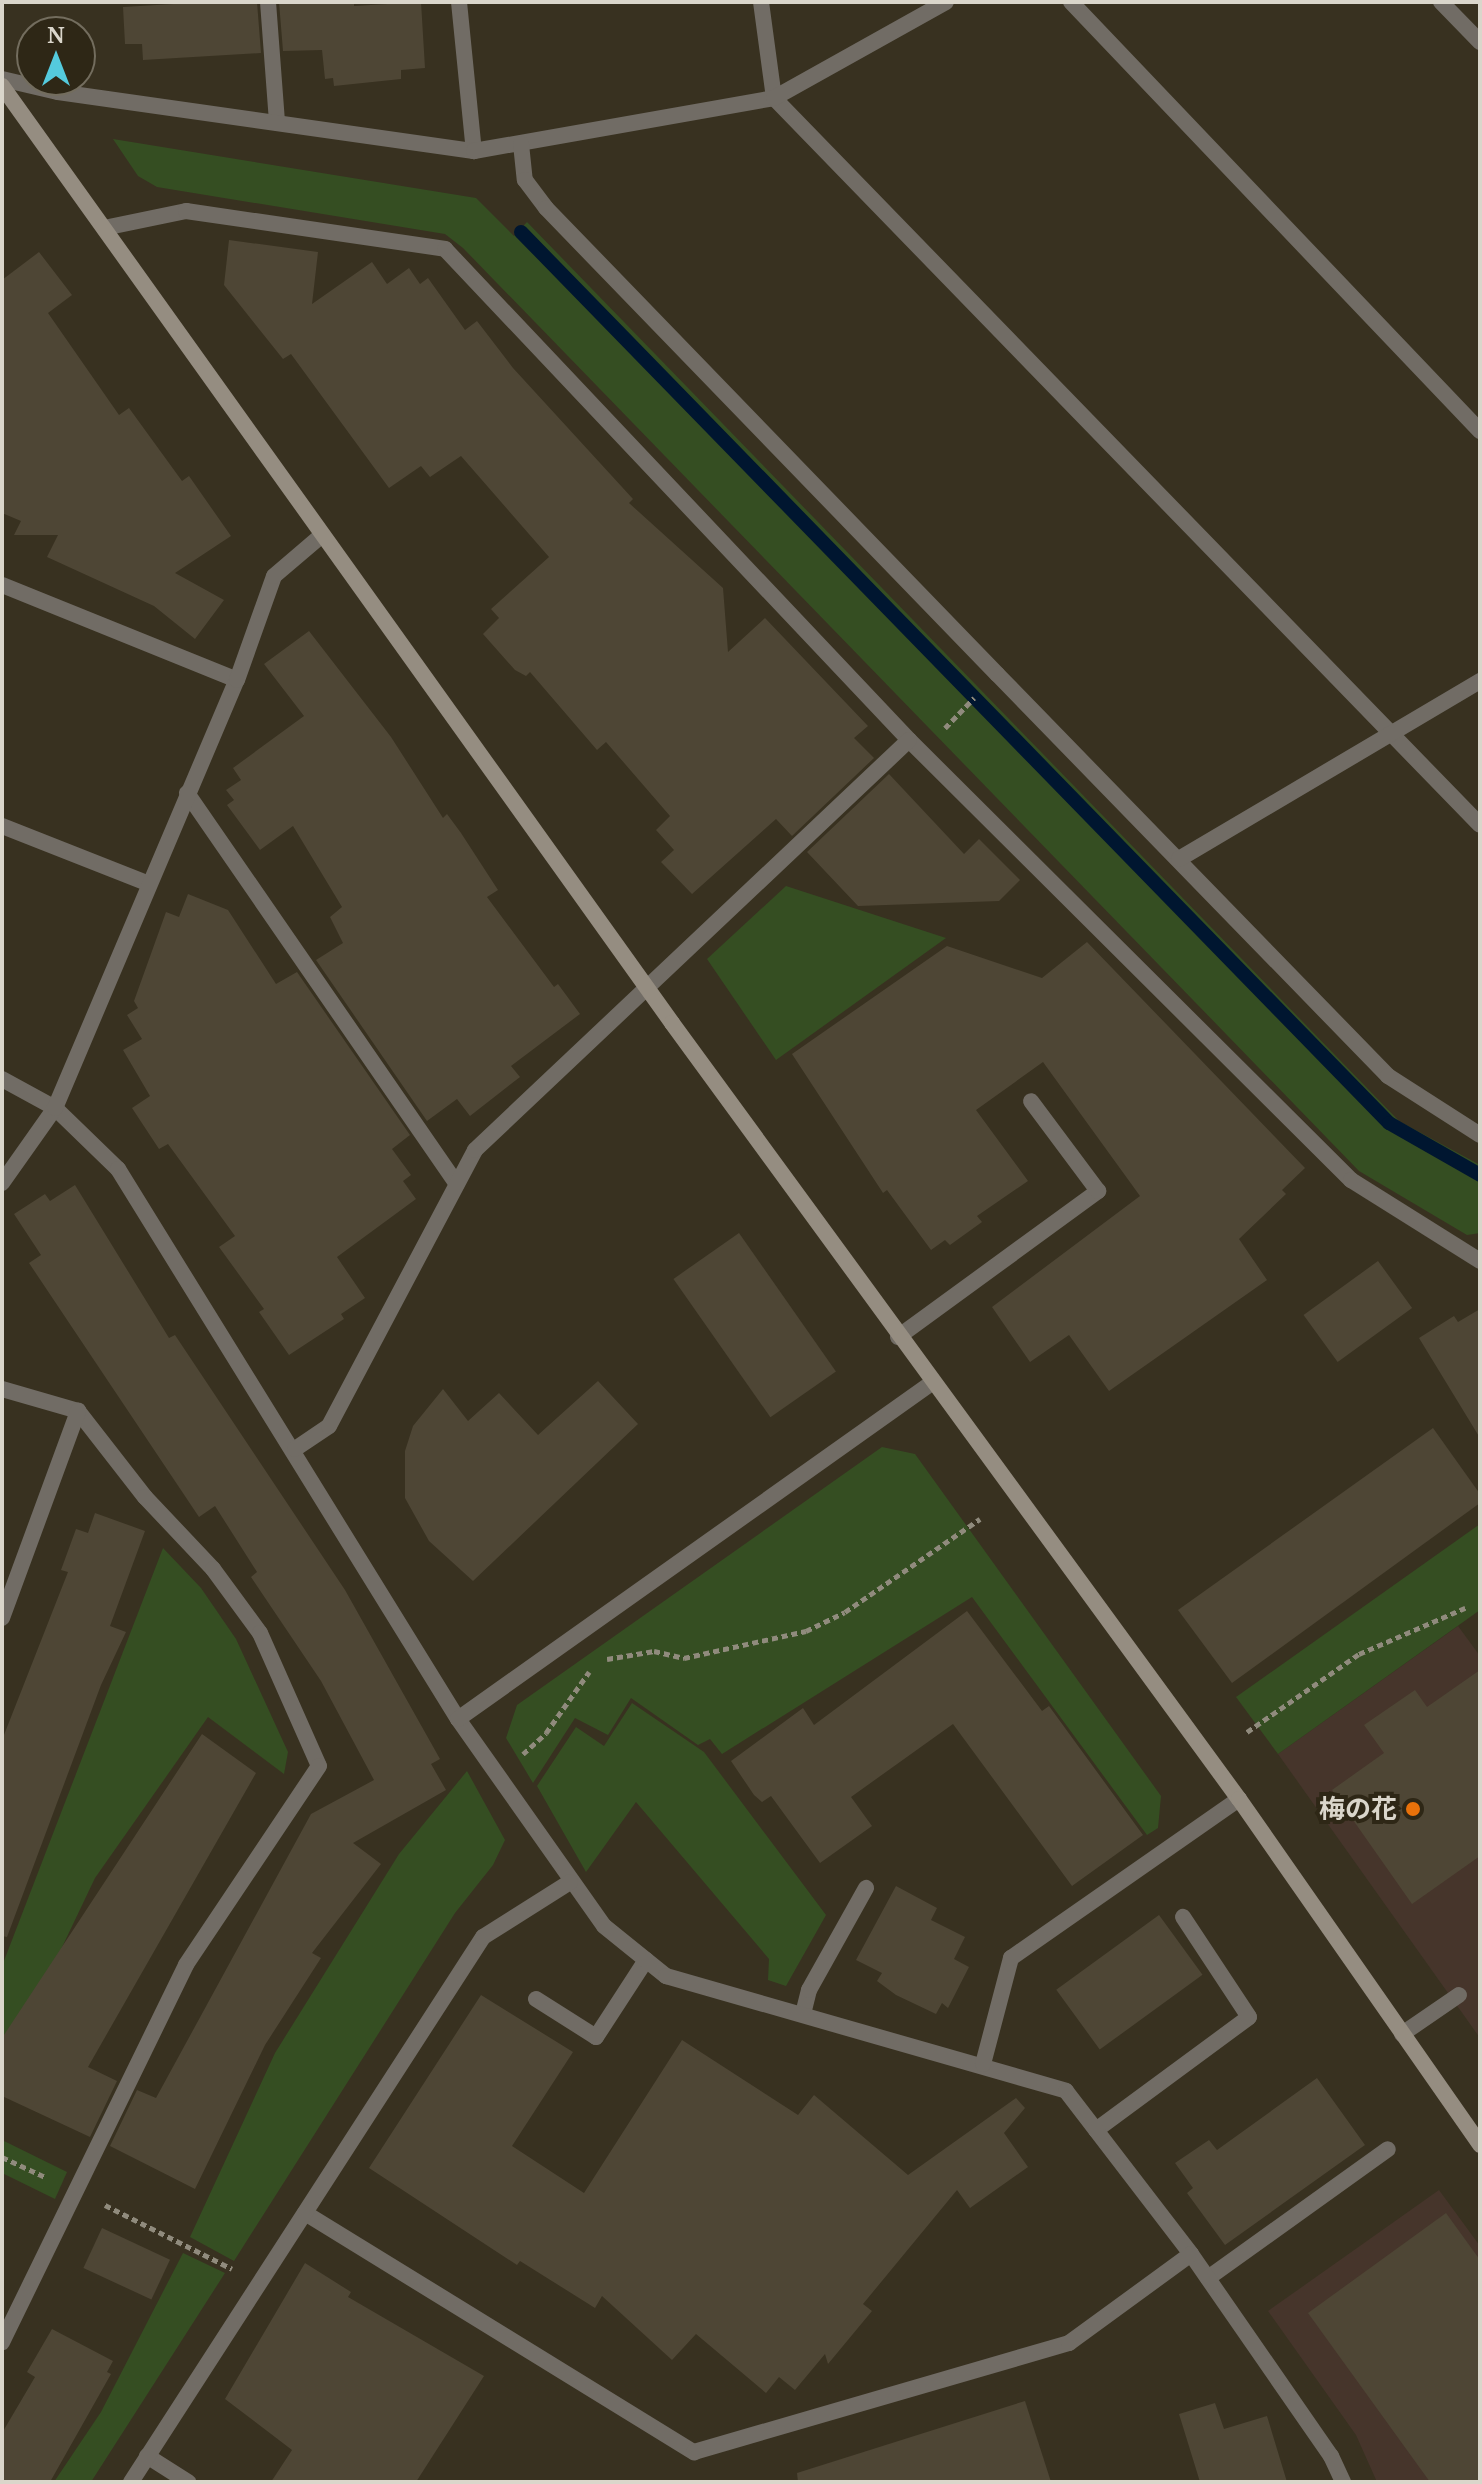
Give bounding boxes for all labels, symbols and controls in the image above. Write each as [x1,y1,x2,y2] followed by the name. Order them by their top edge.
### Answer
[16,16,96,96] north arrow
[47,19,65,49] text: N
[1319,1793,1397,1825] place label: 梅の花
[1404,1800,1422,1818] marker: 梅の花

